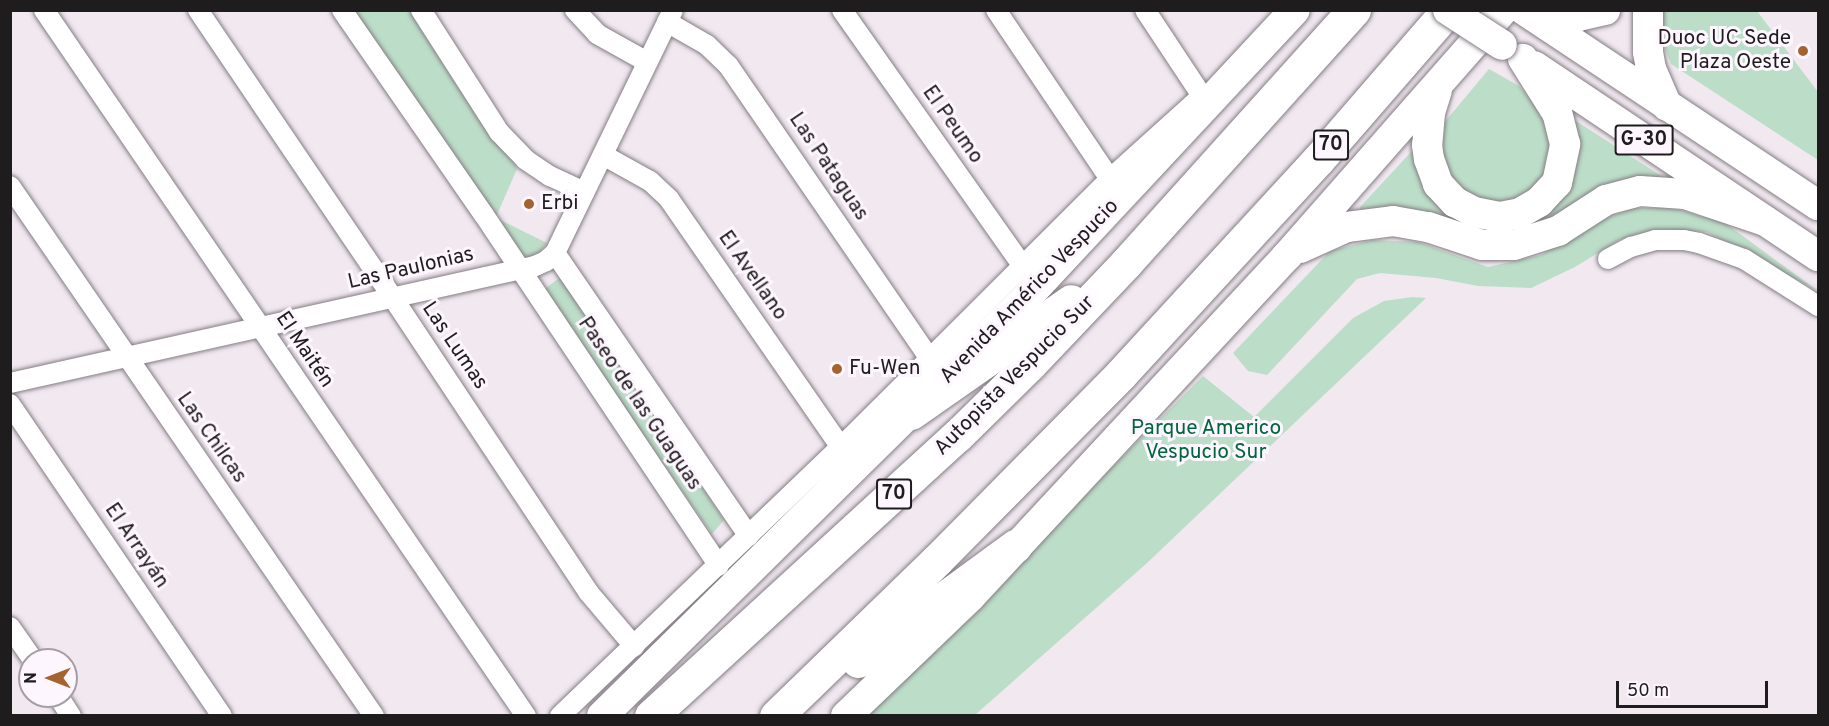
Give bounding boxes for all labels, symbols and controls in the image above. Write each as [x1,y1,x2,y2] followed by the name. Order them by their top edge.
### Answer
[1658,26,1791,76] place label: Duoc UC Sede Plaza Oeste
[1796,44,1810,58] marker: Duoc UC Sede Plaza Oeste
[916,81,988,169] street label: El Peumo
[783,108,873,226] street label: Las Pataguas
[1614,123,1674,157] road number: G-30
[1313,128,1349,162] road number: 70
[541,191,579,217] place label: Erbi
[935,194,1125,390] street label: Avenida Américo Vespucio
[522,197,536,211] marker: Erbi
[712,226,792,326] street label: El Avellano
[346,242,476,296] street label: Las Paulonias
[929,290,1101,462] street label: Autopista Vespucio Sur
[416,297,492,395] street label: Las Lumas
[269,307,339,393] street label: El Maitén
[572,313,706,495] street label: Paseo de las Guaguas
[849,356,921,382] place label: Fu-Wen
[830,362,844,376] marker: Fu-Wen
[171,388,251,488] street label: Las Chilcas
[1130,416,1282,466] park label: Parque Americo Vespucio Sur
[876,477,912,511] road number: 70
[98,498,174,594] street label: El Arrayán
[18,648,78,708] north arrow
[1619,669,1770,707] scale bar
[22,672,42,684] text: N
[1627,680,1669,703] text: 50 m

